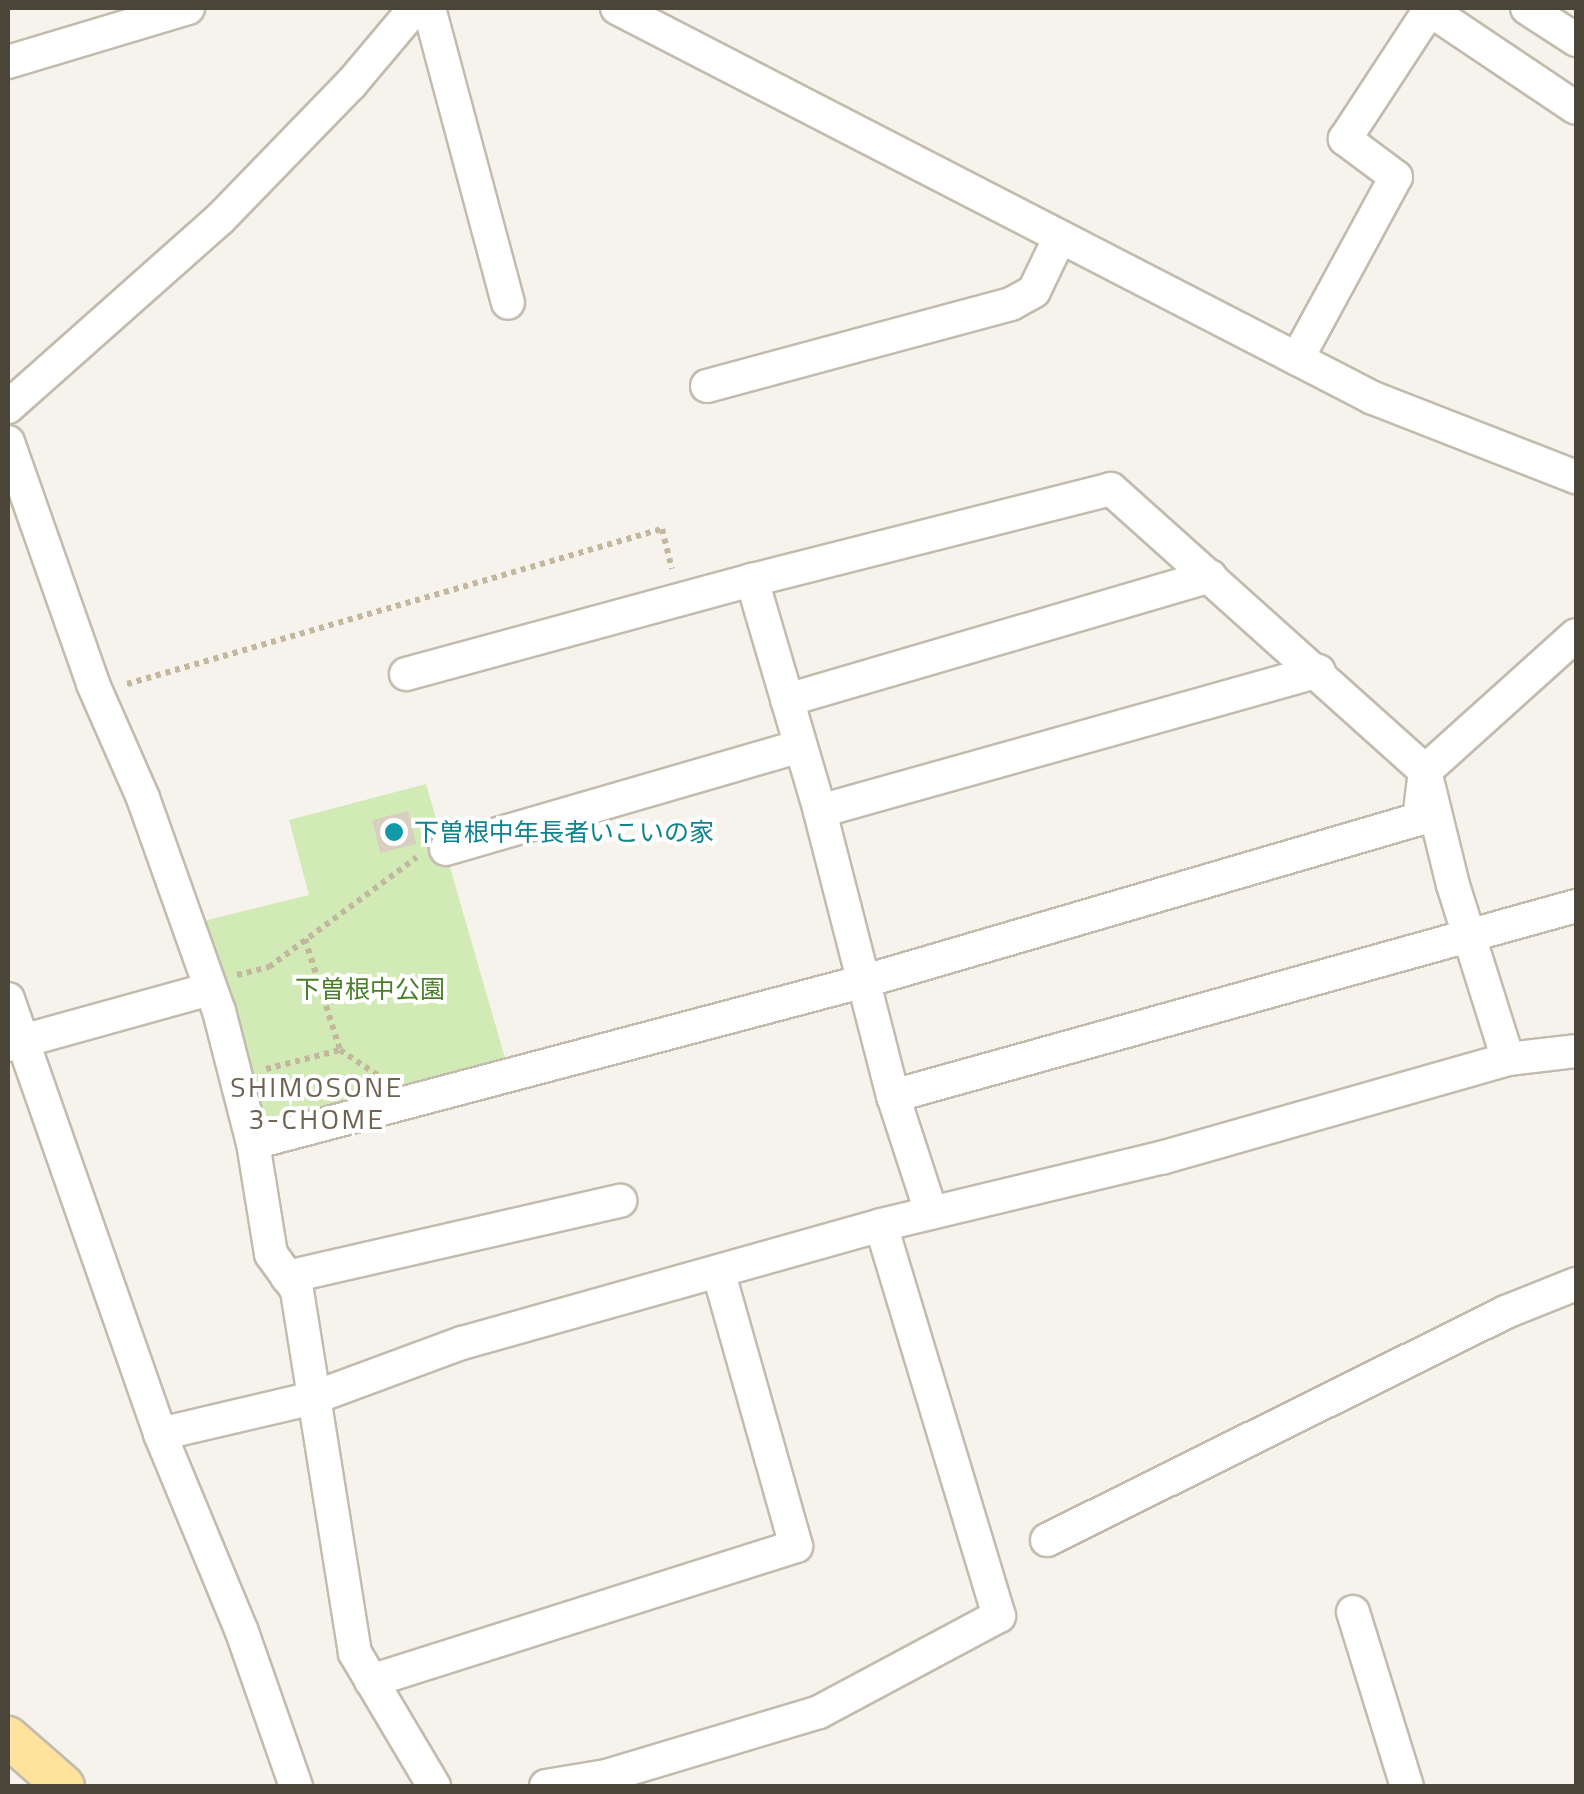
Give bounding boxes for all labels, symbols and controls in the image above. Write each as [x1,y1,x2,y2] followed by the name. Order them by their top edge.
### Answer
[414,817,714,847] place label: 下曽根中年長者いこいの家
[383,821,405,843] marker: 下曽根中年長者いこいの家
[295,974,445,1004] park label: 下曽根中公園
[230,1070,404,1136] district label: SHIMOSONE 3-CHOME

